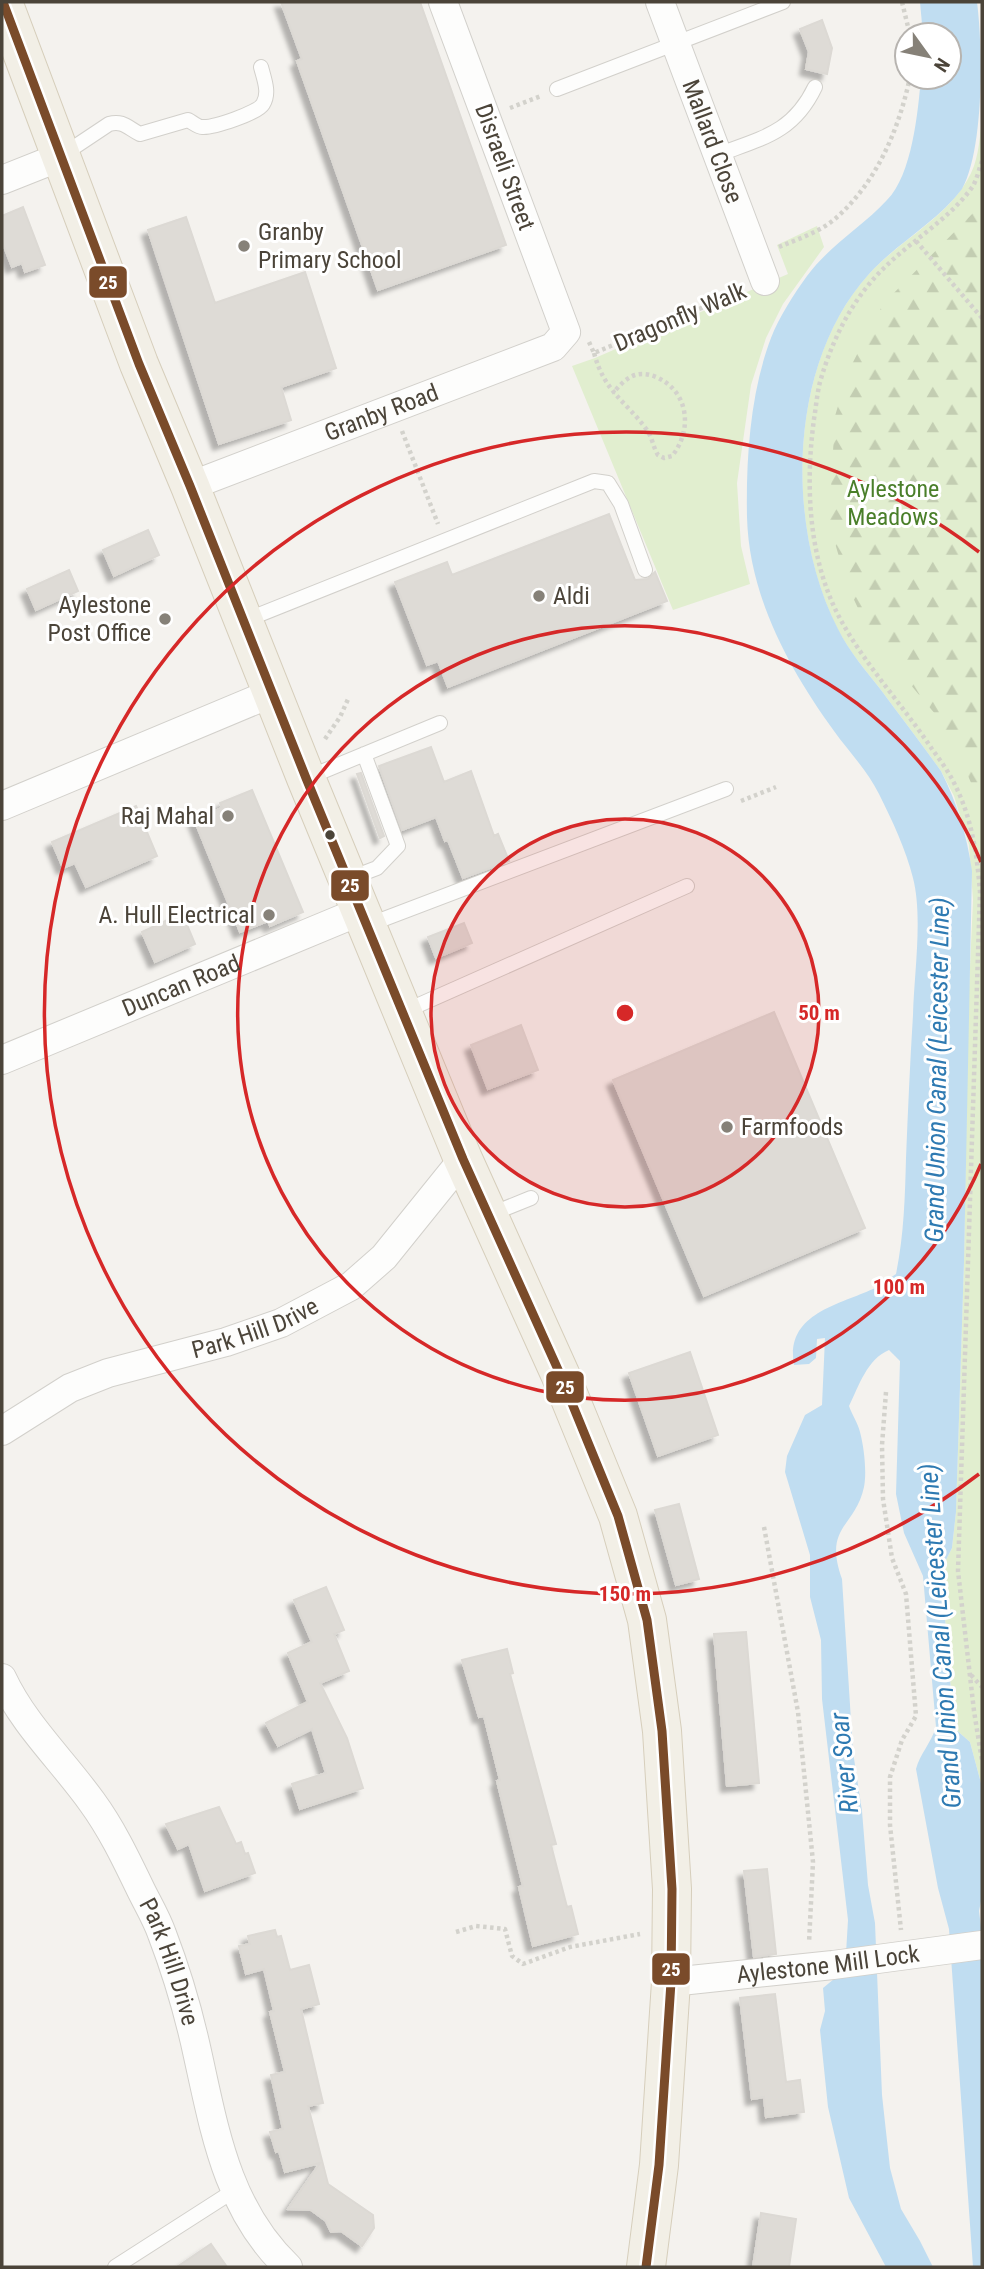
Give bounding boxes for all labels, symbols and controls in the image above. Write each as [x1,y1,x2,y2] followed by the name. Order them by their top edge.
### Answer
[893,21,963,91] north arrow
[929,54,955,76] text: N
[676,76,748,207] street label: Mallard Close
[469,100,541,234] street label: Disraeli Street
[258,218,401,274] place label: Granby Primary School
[236,238,252,254] marker: Granby Primary School
[88,265,128,299] line badge: 25
[98,271,118,294] text: 25
[610,277,750,357] street label: Dragonfly Walk
[321,378,442,447] street label: Granby Road
[847,475,939,531] park label: Aylestone Meadows
[553,582,590,610] place label: Aldi
[531,588,547,604] marker: Aldi
[48,591,151,647] place label: Aylestone Post Office
[157,611,173,627] marker: Aylestone Post Office
[121,802,214,830] place label: Raj Mahal
[220,808,236,824] marker: Raj Mahal
[323,828,337,842] unlabelled marker
[330,869,370,902] line badge: 25
[340,874,360,897] text: 25
[919,897,955,1243] water label: Grand Union Canal (Leicester Line)
[99,901,255,929] place label: A. Hull Electrical
[261,907,277,923] marker: A. Hull Electrical
[118,949,244,1022] street label: Duncan Road
[613,1001,637,1025] centre of rings
[798,1001,840,1025] text: 50 m
[741,1113,844,1141] place label: Farmfoods
[719,1119,735,1135] marker: Farmfoods
[873,1275,925,1299] text: 100 m
[189,1292,323,1364] street label: Park Hill Drive
[545,1370,585,1404] line badge: 25
[555,1376,575,1399] text: 25
[913,1463,967,1809] water label: Grand Union Canal (Leicester Line)
[599,1582,651,1606] text: 150 m
[824,1710,864,1815] water label: River Soar
[133,1893,204,2028] street label: Park Hill Drive
[735,1940,921,1989] street label: Aylestone Mill Lock
[651,1952,691,1986] line badge: 25
[661,1958,681,1981] text: 25

